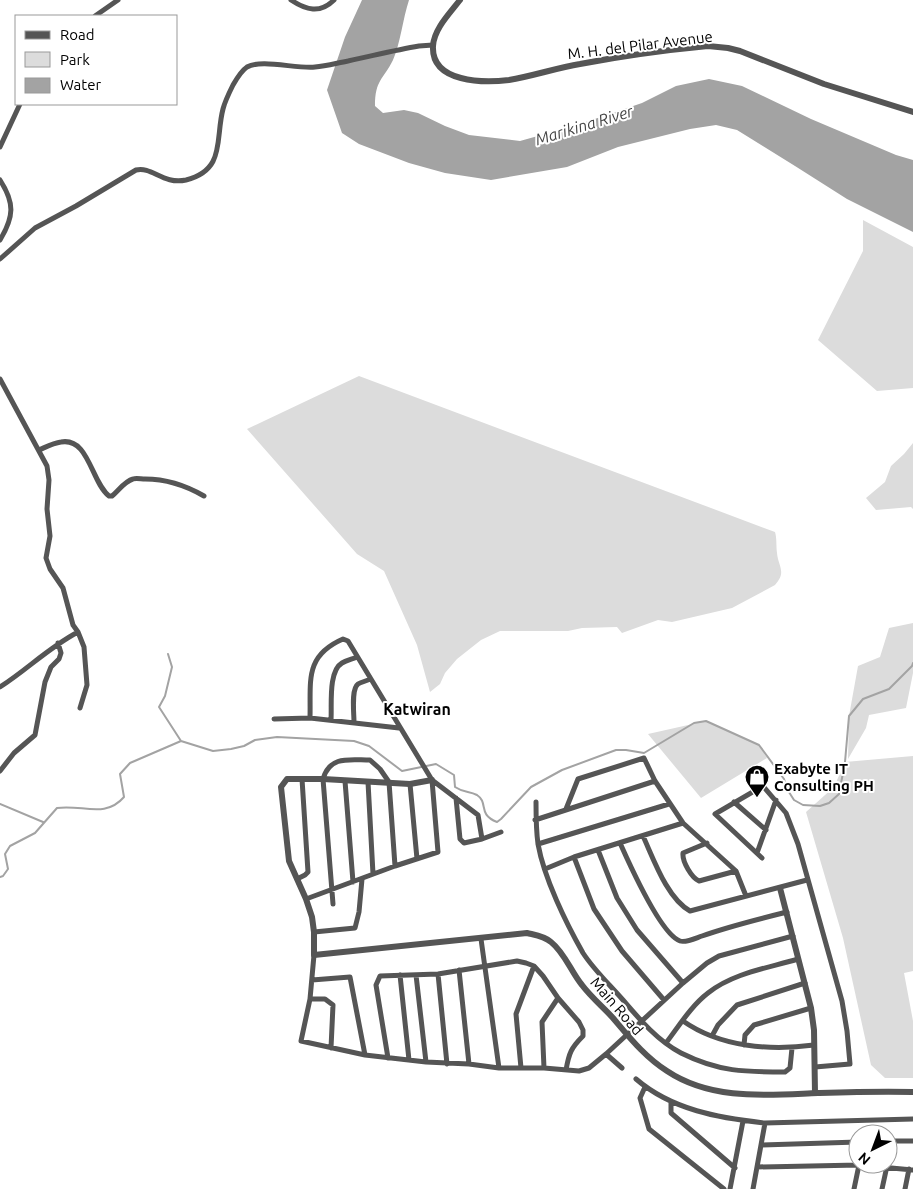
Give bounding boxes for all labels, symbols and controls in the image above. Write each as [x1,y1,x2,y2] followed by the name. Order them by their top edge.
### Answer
[15,15,178,105] legend
[60,26,95,43] text: Road
[566,28,714,62] street label: M. H. del Pilar Avenue
[60,51,90,68] text: Park
[60,76,101,93] text: Water
[533,101,636,148] water label: Marikina River
[383,700,451,718] district label: Katwiran
[774,760,874,794] place label: Exabyte IT Consulting PH
[744,764,770,798] shop icon: Exabyte IT Consulting PH
[587,974,647,1038] street label: Main Road
[848,1124,898,1174] north arrow
[855,1149,874,1168] text: N

